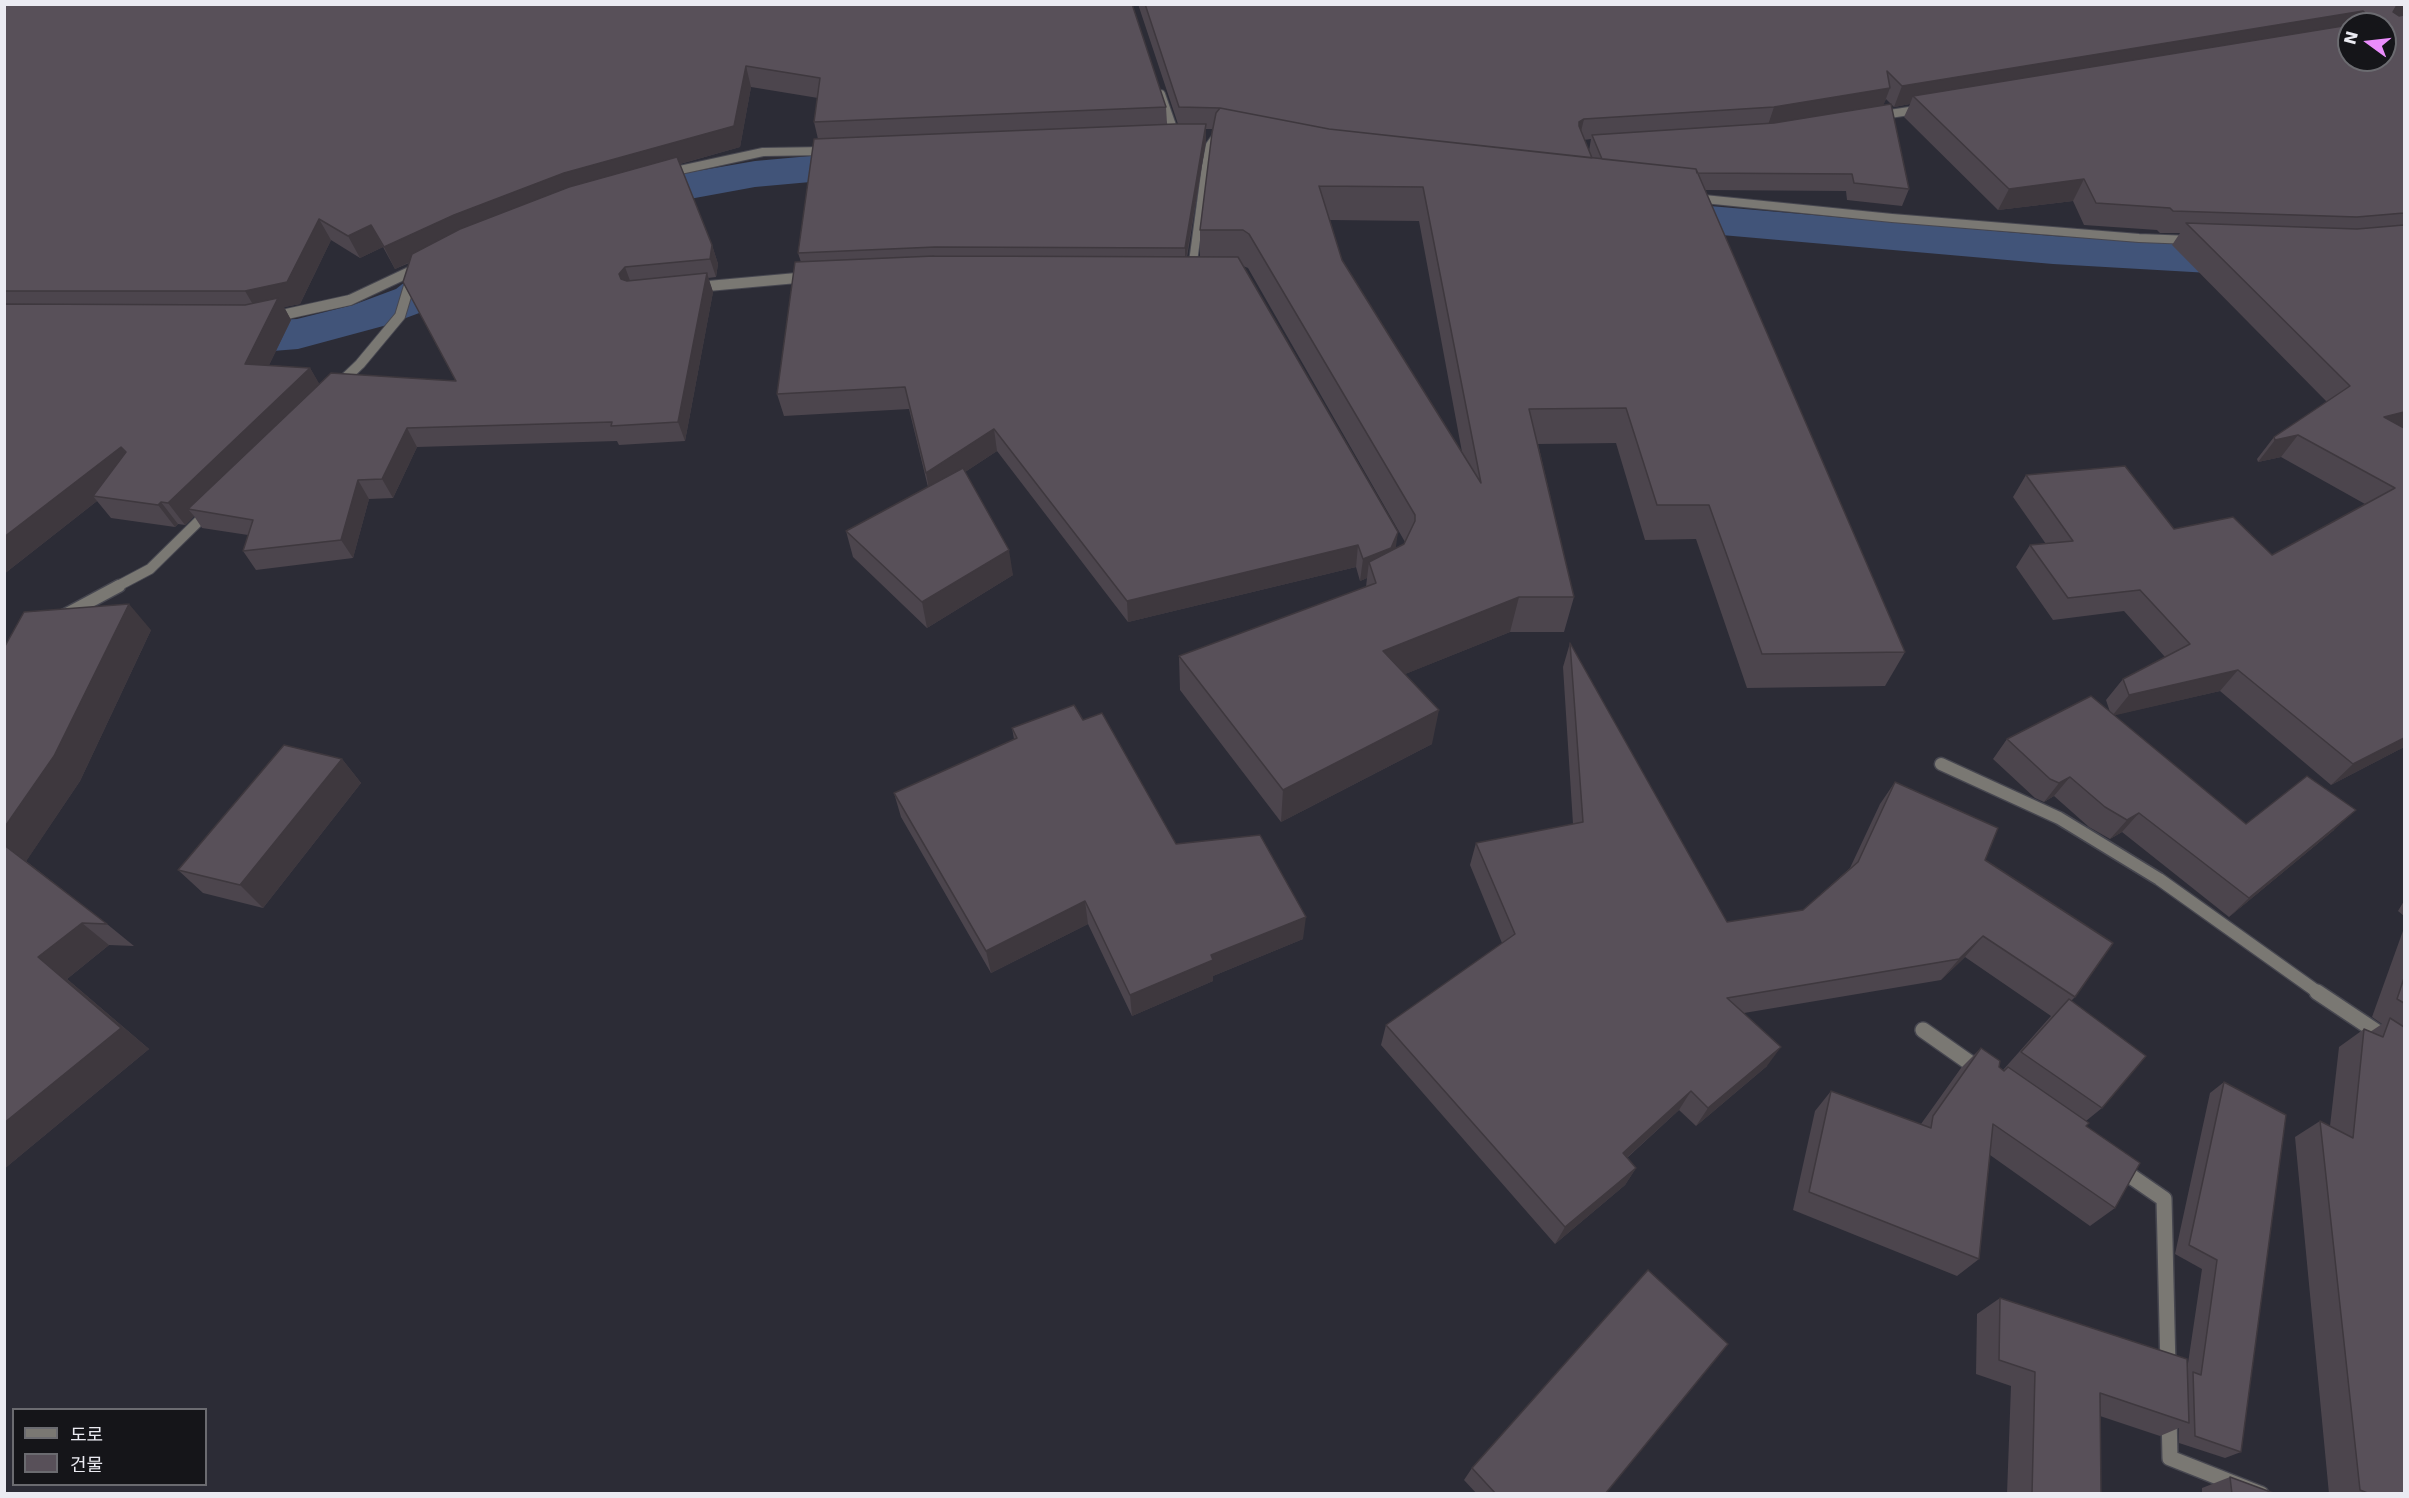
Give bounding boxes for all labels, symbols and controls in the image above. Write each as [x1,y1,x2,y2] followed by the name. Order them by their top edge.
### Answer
[2337,12,2397,72] north arrow
[2340,29,2362,47] text: N
[12,1408,207,1486] legend
[70,1424,103,1445] text: 도로
[70,1454,103,1475] text: 건물

